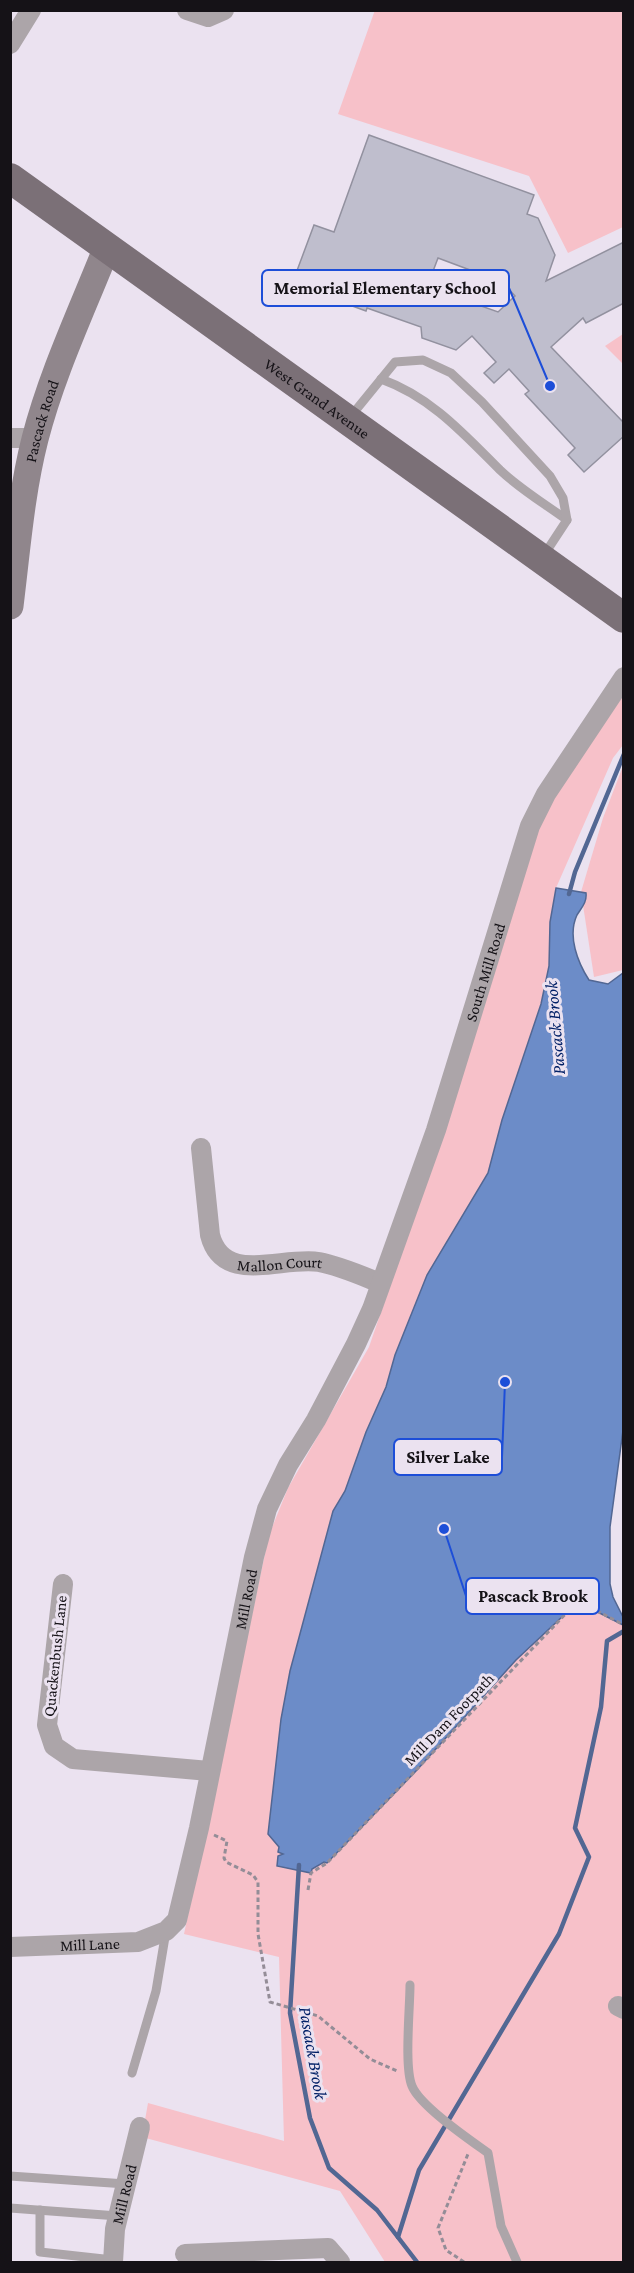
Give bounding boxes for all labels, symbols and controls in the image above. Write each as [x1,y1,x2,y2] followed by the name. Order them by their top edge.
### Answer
[262,270,509,306] callout: Memorial Elementary School
[274,278,496,298] text: Memorial Elementary School
[261,355,373,442] street label: West Grand Avenue
[21,377,62,464] street label: Pascack Road
[462,920,508,1023] street label: South Mill Road
[541,979,569,1076] water label: Pascack Brook
[236,1253,325,1274] street label: Mallon Court
[394,1439,502,1475] callout: Silver Lake
[406,1447,490,1467] text: Silver Lake
[231,1567,260,1631] street label: Mill Road
[466,1578,599,1614] callout: Pascack Brook
[478,1586,588,1606] text: Pascack Brook
[40,1594,70,1718] street label: Quackenbush Lane
[401,1669,498,1769] street label: Mill Dam Footpath
[60,1934,120,1954] street label: Mill Lane
[295,2005,331,2102] water label: Pascack Brook
[108,2162,139,2226] street label: Mill Road

